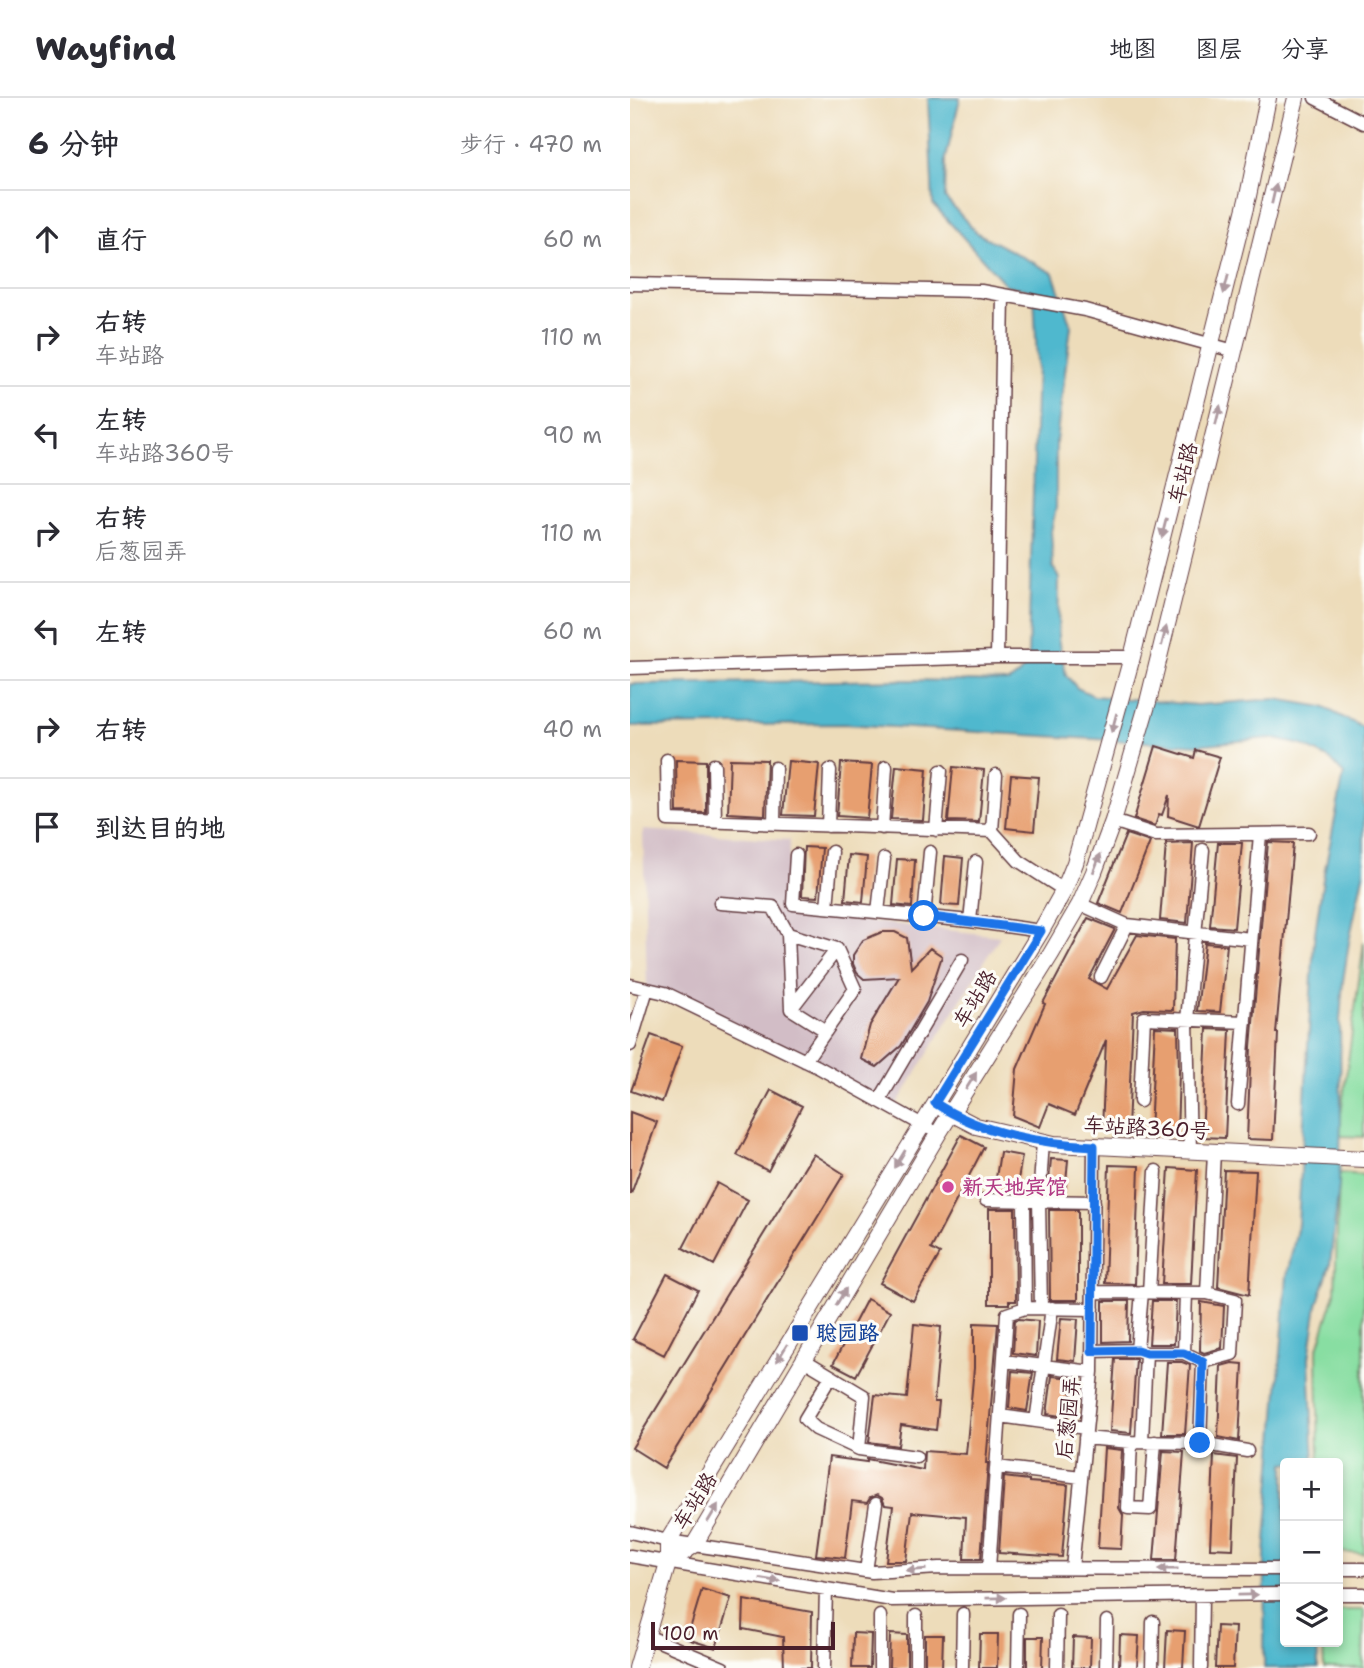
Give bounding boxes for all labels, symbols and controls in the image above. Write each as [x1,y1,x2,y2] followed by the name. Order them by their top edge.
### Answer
[35,26,176,71] text: Wayfind
[1109,33,1157,65] text: 地图
[1195,33,1243,65] text: 图层
[1281,33,1329,65] text: 分享
[28,123,119,164] text: 6 分钟
[460,129,602,159] text: 步行 · 470 m
[1268,183,1279,205] one-way arrow
[28,220,66,258] icon: ahead
[95,222,147,257] text: 直行
[543,224,602,254] text: 60 m
[1220,273,1231,295] one-way arrow
[95,304,147,339] text: 右转
[28,318,66,356] icon: right
[540,322,602,352] text: 110 m
[95,340,164,370] text: 车站路
[95,402,147,437] text: 左转
[1213,404,1224,426] one-way arrow
[28,416,66,454] icon: left
[542,420,602,450] text: 90 m
[95,438,234,468] text: 车站路360号
[1162,439,1204,507] street label: 车站路
[95,500,147,535] text: 右转
[28,514,66,552] icon: right
[1158,517,1169,539] one-way arrow
[540,518,602,548] text: 110 m
[95,536,187,566] text: 后葱园弄
[28,612,66,650] icon: left
[95,614,147,649] text: 左转
[543,616,602,646] text: 60 m
[1159,624,1170,646] one-way arrow
[28,710,66,748] icon: right
[95,712,147,747] text: 右转
[1108,712,1119,734] one-way arrow
[542,714,602,744] text: 40 m
[28,808,66,846] icon: arrive
[95,810,225,845] text: 到达目的地
[1092,853,1103,874] one-way arrow
[908,900,939,931] route start
[947,965,1003,1033] street label: 车站路
[965,1071,978,1091] one-way arrow
[1083,1111,1211,1145] street label: 车站路360号
[894,1149,906,1168] one-way arrow
[962,1173,1067,1201] place label: 新天地宾馆
[940,1179,956,1195] marker: 新天地宾馆
[835,1287,847,1306] one-way arrow
[816,1319,879,1347] place label: 聪园路
[790,1323,810,1343] marker: 聪园路
[776,1344,788,1363] one-way arrow
[1050,1375,1086,1461] street label: 后葱园弄
[1184,1427,1215,1458] route end
[1280,1458,1343,1647] map controls
[1280,1458,1343,1521] button: +
[666,1467,724,1535] street label: 车站路
[706,1504,719,1523] one-way arrow
[1280,1521,1343,1584] button: −
[1157,1563,1179,1575] one-way arrow
[905,1564,927,1575] one-way arrow
[759,1575,781,1586] one-way arrow
[1280,1584,1343,1647] button: layers
[1237,1589,1259,1601] one-way arrow
[985,1592,1007,1604] one-way arrow
[651,1619,835,1651] scale bar
[662,1621,719,1646] text: 100 m

